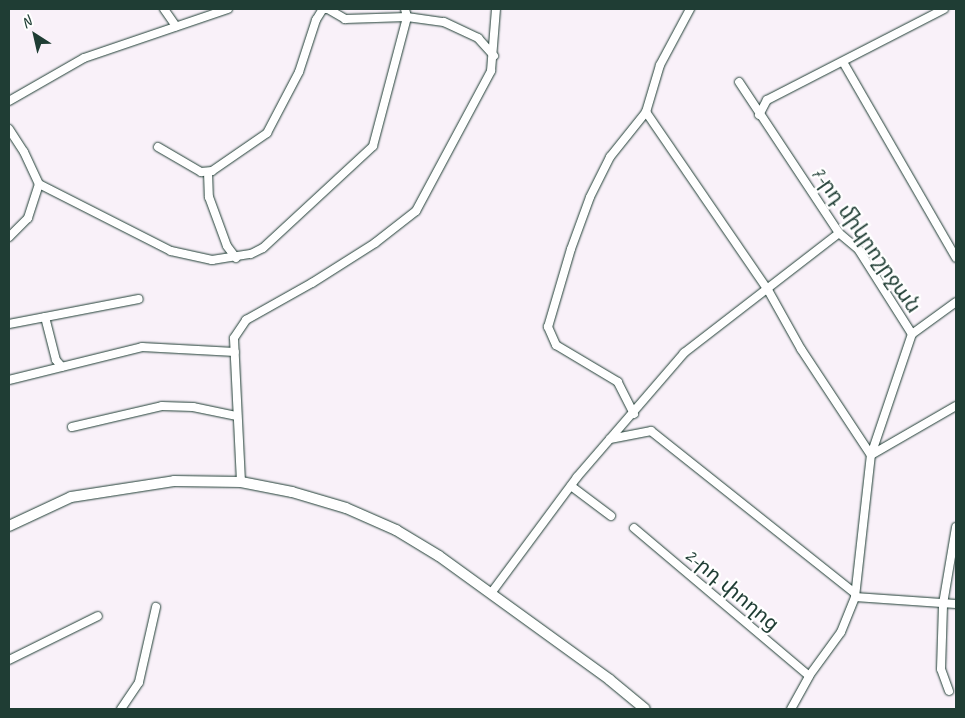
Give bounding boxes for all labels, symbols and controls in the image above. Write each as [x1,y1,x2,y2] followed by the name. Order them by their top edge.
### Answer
[10,10,60,60] north arrow
[18,13,35,32] text: N
[806,160,926,318] street label: 7-րդ միկրոշրջան
[679,542,785,636] street label: 2-րդ փողոց

